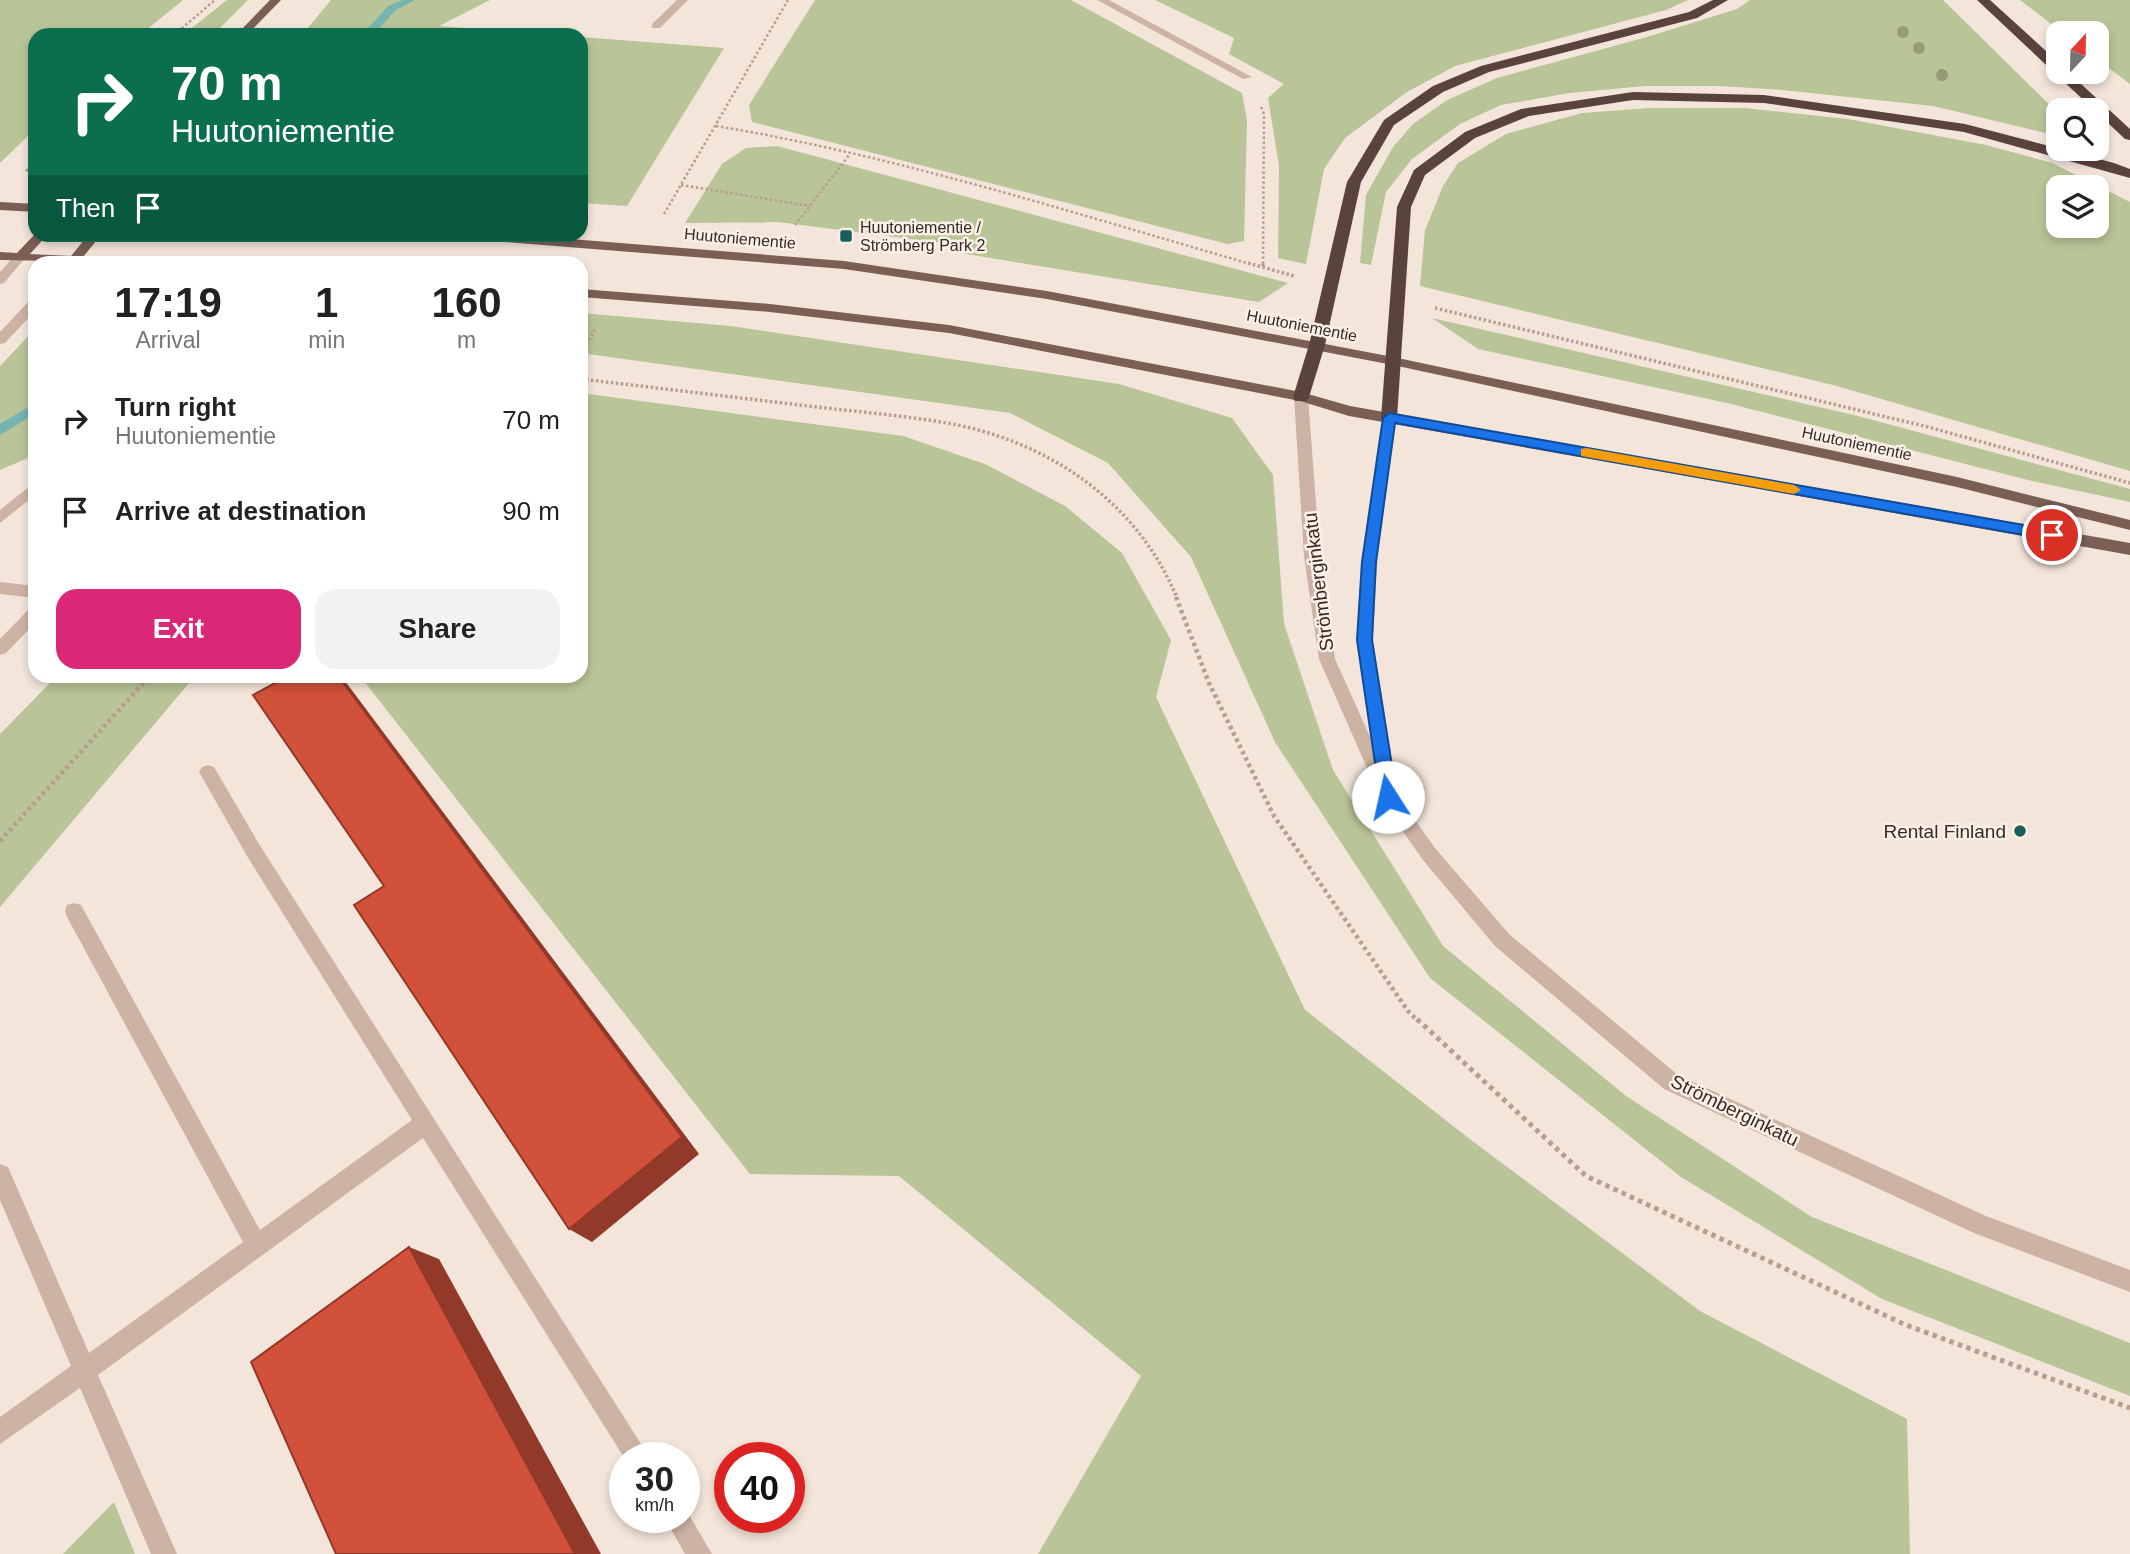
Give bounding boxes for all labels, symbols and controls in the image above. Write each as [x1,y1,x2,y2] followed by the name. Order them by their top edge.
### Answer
[2046,21,2109,84] north arrow
[2046,21,2109,238] map controls
[56,56,147,147] icon: right
[171,56,283,110] text: 70 m
[2046,98,2109,161] button: search
[171,113,395,149] text: Huutoniementie
[2046,175,2109,238] button: layers
[129,189,167,227] icon: arrive
[56,193,115,223] text: Then
[860,219,985,254] place label: Huutoniementie / Strömberg Park 2
[683,225,797,252] street label: Huutoniementie
[838,228,854,244] marker: Huutoniementie / Strömberg Park 2
[114,279,222,326] text: 17:19
[315,279,338,326] text: 1
[432,279,502,326] text: 160
[1245,306,1359,345] street label: Huutoniementie
[135,327,201,353] text: Arrival
[308,327,345,353] text: min
[457,327,476,353] text: m
[115,392,236,422] text: Turn right
[56,402,94,440] icon: right
[502,405,560,435] text: 70 m
[115,423,276,449] text: Huutoniementie
[1800,424,1914,463] street label: Huutoniementie
[56,493,94,531] icon: arrive
[115,496,366,526] text: Arrive at destination
[502,496,560,526] text: 90 m
[2022,505,2082,565] pin
[1300,511,1337,652] street label: Strömberginkatu
[2033,516,2071,554] icon: arrive
[56,589,301,669] button: Exit
[315,589,560,669] button: Share
[1351,760,1425,834] position arrow
[1883,821,2006,842] place label: Rental Finland
[2012,823,2028,839] marker: Rental Finland
[1668,1070,1802,1150] street label: Strömberginkatu
[714,1442,805,1533] speed limit sign: 40
[635,1459,674,1498] text: 30
[635,1495,674,1515] text: km/h

